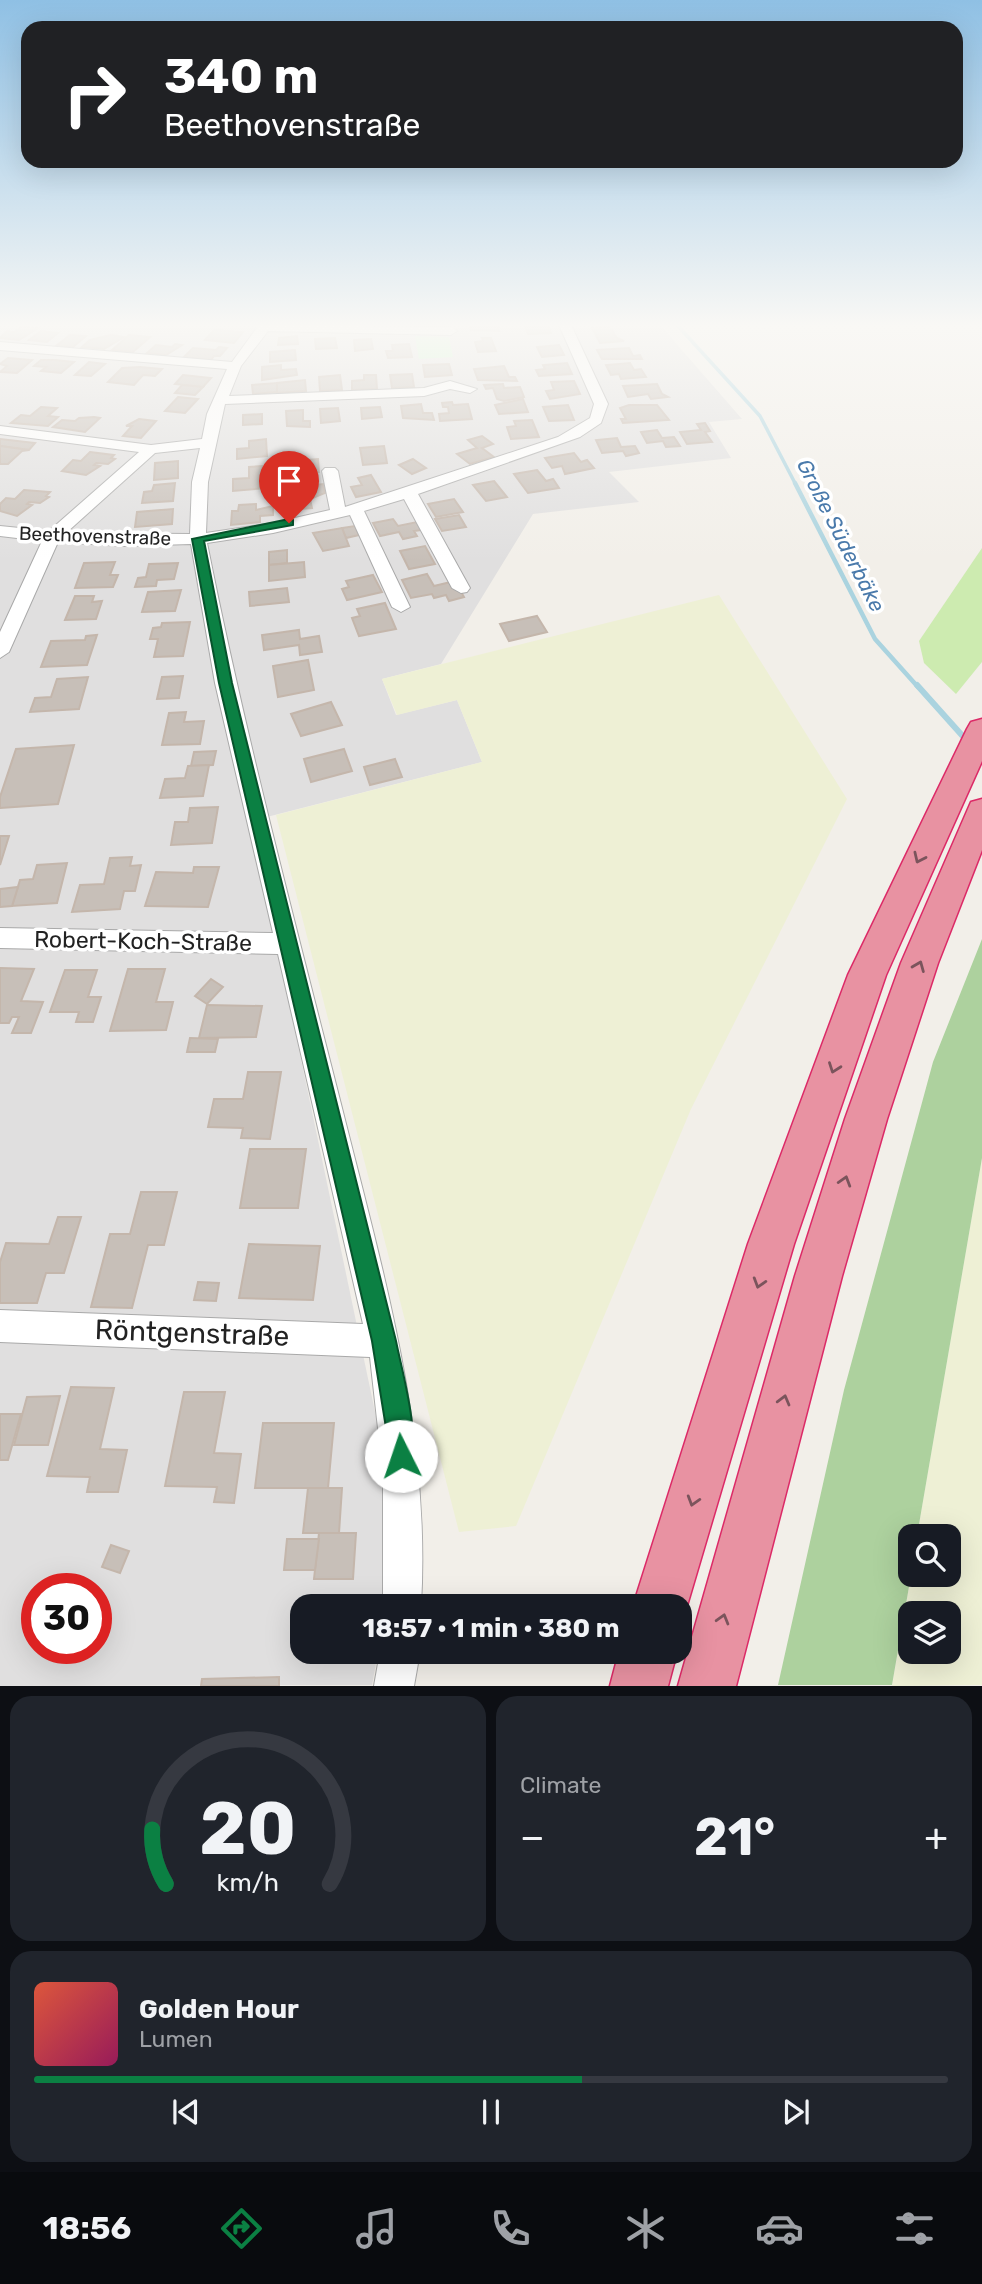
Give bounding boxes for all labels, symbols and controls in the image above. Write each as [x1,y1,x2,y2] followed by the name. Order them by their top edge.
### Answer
[164,47,318,105] text: 340 m
[49,49,140,140] icon: right
[164,106,420,144] text: Beethovenstraße
[259,451,319,523] pin
[792,454,890,616] water label: Große Süderbäke
[270,462,308,500] icon: arrive
[19,522,171,550] street label: Beethovenstraße
[913,850,927,863] one-way arrow
[34,925,252,957] street label: Robert-Koch-Straße
[911,961,925,973] one-way arrow
[828,1062,842,1074] one-way arrow
[837,1175,852,1187] one-way arrow
[753,1276,767,1289] one-way arrow
[94,1313,290,1353] street label: Röntgenstraße
[776,1394,790,1406] one-way arrow
[364,1419,438,1493] position arrow
[686,1495,701,1507] one-way arrow
[898,1524,961,1664] map controls
[898,1524,961,1587] button: search
[21,1573,112,1664] speed limit sign: 30
[898,1601,961,1664] button: layers
[362,1613,620,1644] text: 18:57 · 1 min · 380 m
[715,1613,730,1625] one-way arrow
[520,1771,601,1799] text: Climate
[200,1787,296,1873] text: 20
[694,1806,775,1868] text: 21°
[520,1814,545,1860] text: −
[924,1814,948,1860] text: +
[217,1868,279,1897] text: km/h
[139,1994,299,2025] text: Golden Hour
[139,2025,213,2053] text: Lumen
[167,2093,205,2131] icon: previous
[472,2093,510,2131] icon: pause
[777,2093,815,2131] icon: next
[217,2204,266,2253] icon: directions
[352,2204,401,2253] icon: music
[486,2204,535,2253] icon: phone
[621,2204,670,2253] icon: climate
[755,2204,804,2253] icon: car
[890,2204,939,2253] icon: filters
[43,2209,131,2247] text: 18:56

